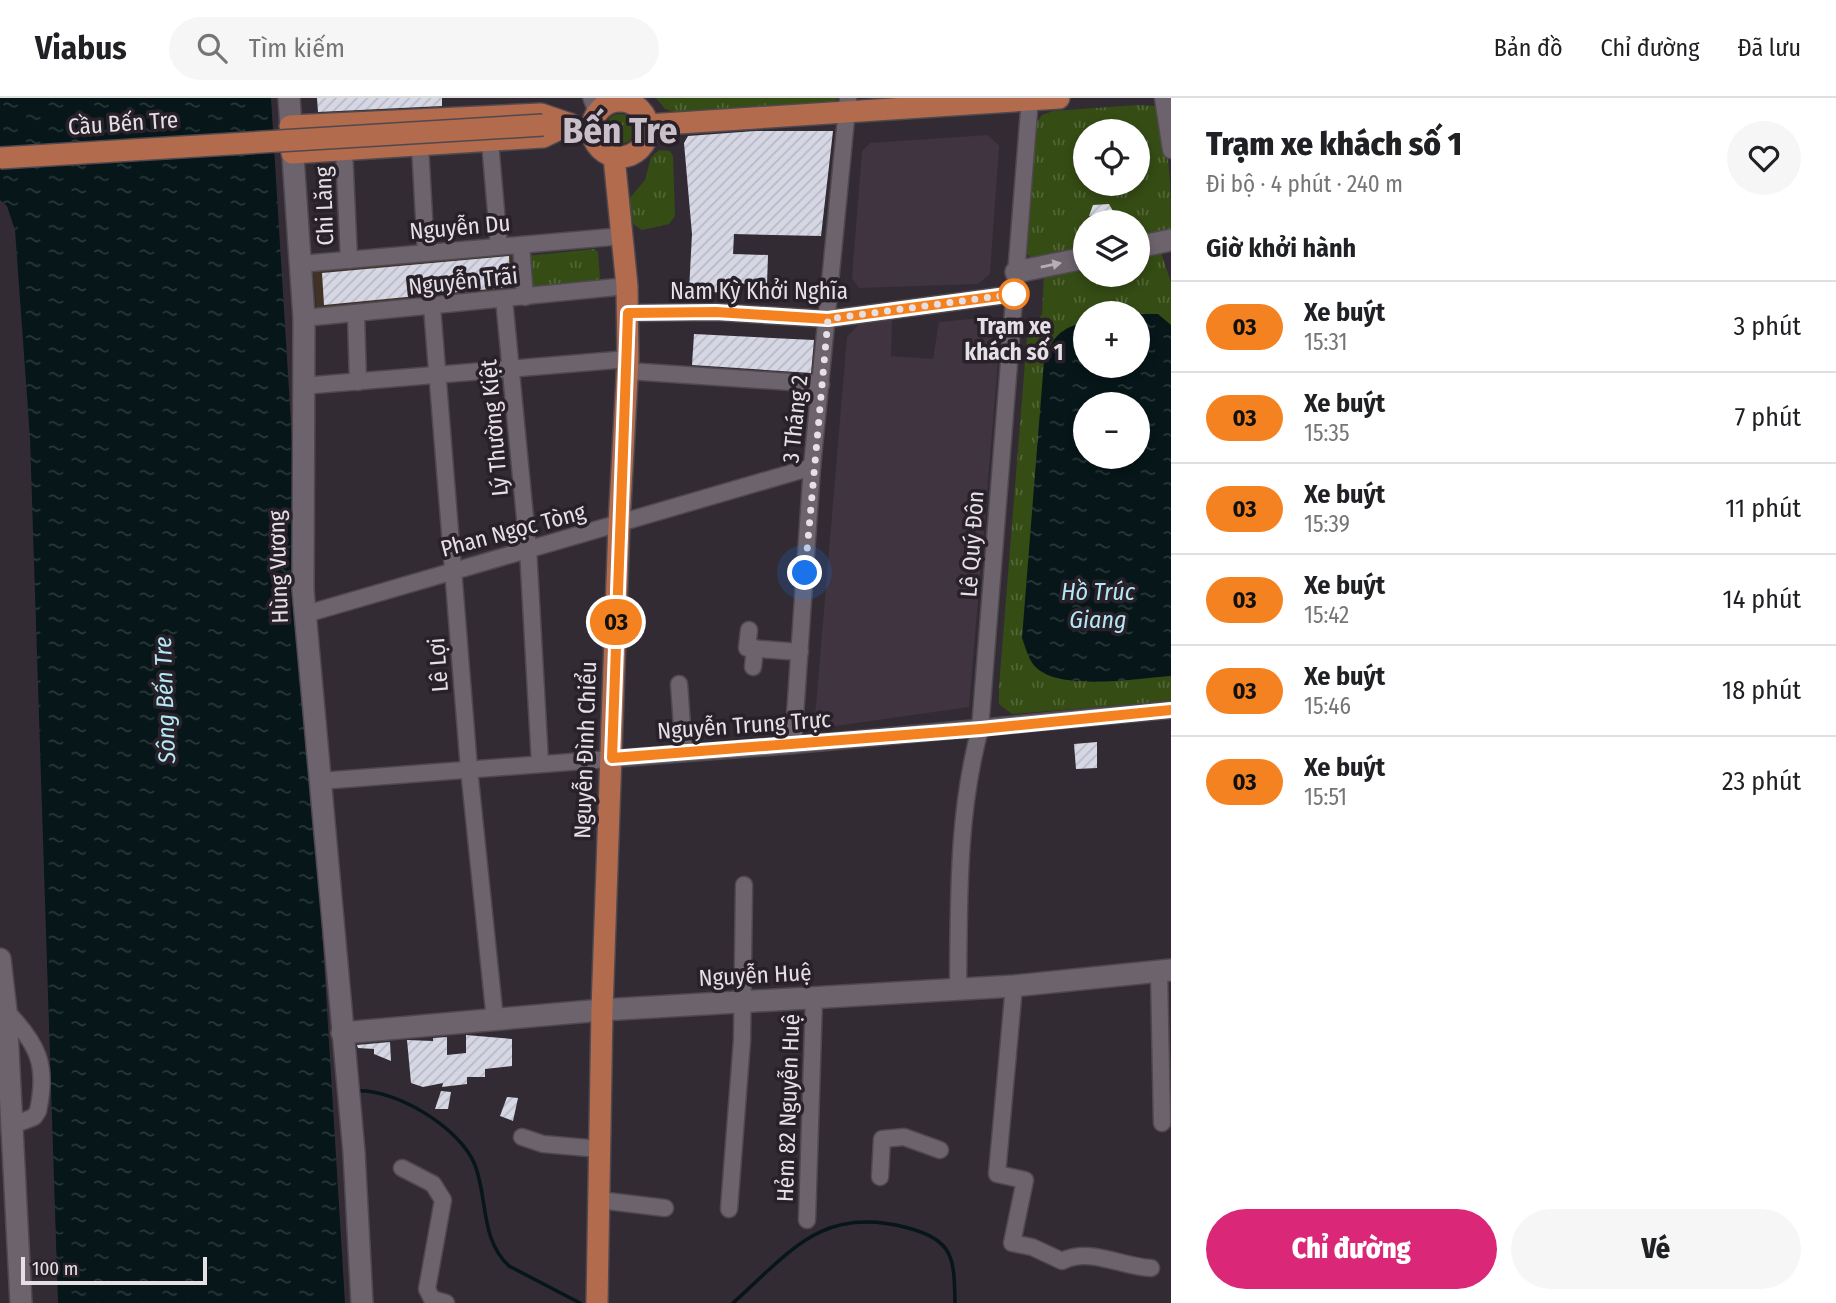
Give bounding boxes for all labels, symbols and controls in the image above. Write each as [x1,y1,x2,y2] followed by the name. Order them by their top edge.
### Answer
[169,17,659,80] search box
[35,28,127,68] text: Viabus
[193,29,231,67] icon: search
[249,33,345,64] text: Tìm kiếm
[1494,34,1563,62] text: Bản đồ
[1601,34,1699,62] text: Chỉ đường
[1737,34,1801,62] text: Đã lưu
[67,105,179,141] street label: Cầu Bến Tre
[563,108,677,153] district label: Bến Tre
[1073,119,1150,469] map controls
[1073,119,1150,196] button: locate
[1727,121,1801,195] button: heart
[1206,124,1462,164] text: Trạm xe khách số 1
[309,166,339,246] street label: Chi Lăng
[1206,170,1403,198] text: Đi bộ · 4 phút · 240 m
[408,209,512,245] street label: Nguyễn Du
[1073,210,1150,287] button: layers
[1206,233,1356,264] text: Giờ khởi hành
[1040,260,1062,271] one-way arrow
[407,261,519,301] street label: Nguyễn Trãi
[670,277,848,305] street label: Nam Kỳ Khởi Nghĩa
[999,279,1029,309] marker: Trạm xe khách số 1
[1304,297,1385,328] text: Xe buýt
[1073,301,1150,378] button: +
[1734,311,1801,342] text: 3 phút
[965,312,1063,366] place label: Trạm xe khách số 1
[1232,313,1257,341] text: 03
[1304,328,1347,356] text: 15:31
[474,358,514,497] street label: Lý Thường Kiệt
[776,374,814,464] street label: 3 Tháng 2
[1304,388,1385,419] text: Xe buýt
[1073,392,1150,469] button: −
[1735,402,1801,433] text: 7 phút
[1232,404,1257,432] text: 03
[1304,419,1350,447] text: 15:35
[1304,479,1385,510] text: Xe buýt
[954,490,990,598] street label: Lê Quý Đôn
[1725,493,1801,524] text: 11 phút
[1232,495,1257,523] text: 03
[438,497,589,563] street label: Phan Ngọc Tòng
[262,510,294,624] street label: Hùng Vương
[1304,510,1350,538] text: 15:39
[787,555,822,590] your location
[1304,570,1385,601] text: Xe buýt
[1061,578,1136,634] water label: Hồ Trúc Giang
[1723,584,1801,615] text: 14 phút
[1232,586,1257,614] text: 03
[584,599,648,645] line badge: 03
[1304,601,1349,629] text: 15:42
[604,608,628,636] text: 03
[149,636,181,765] water label: Sông Bến Tre
[422,637,454,693] street label: Lê Lợi
[566,661,602,839] street label: Nguyễn Đình Chiểu
[1304,661,1385,692] text: Xe buýt
[1722,675,1801,706] text: 18 phút
[1232,677,1257,705] text: 03
[1304,692,1351,720] text: 15:46
[656,705,832,745] street label: Nguyễn Trung Trực
[1304,752,1385,783] text: Xe buýt
[1722,766,1801,797] text: 23 phút
[1232,768,1257,796] text: 03
[1304,783,1347,811] text: 15:51
[698,958,812,992] street label: Nguyễn Huệ
[771,1013,805,1203] street label: Hẻm 82 Nguyễn Huệ
[1206,1209,1497,1289] button: Chỉ đường
[1511,1209,1801,1289] button: Vé
[21,1254,206,1286] scale bar
[32,1257,78,1280] text: 100 m

